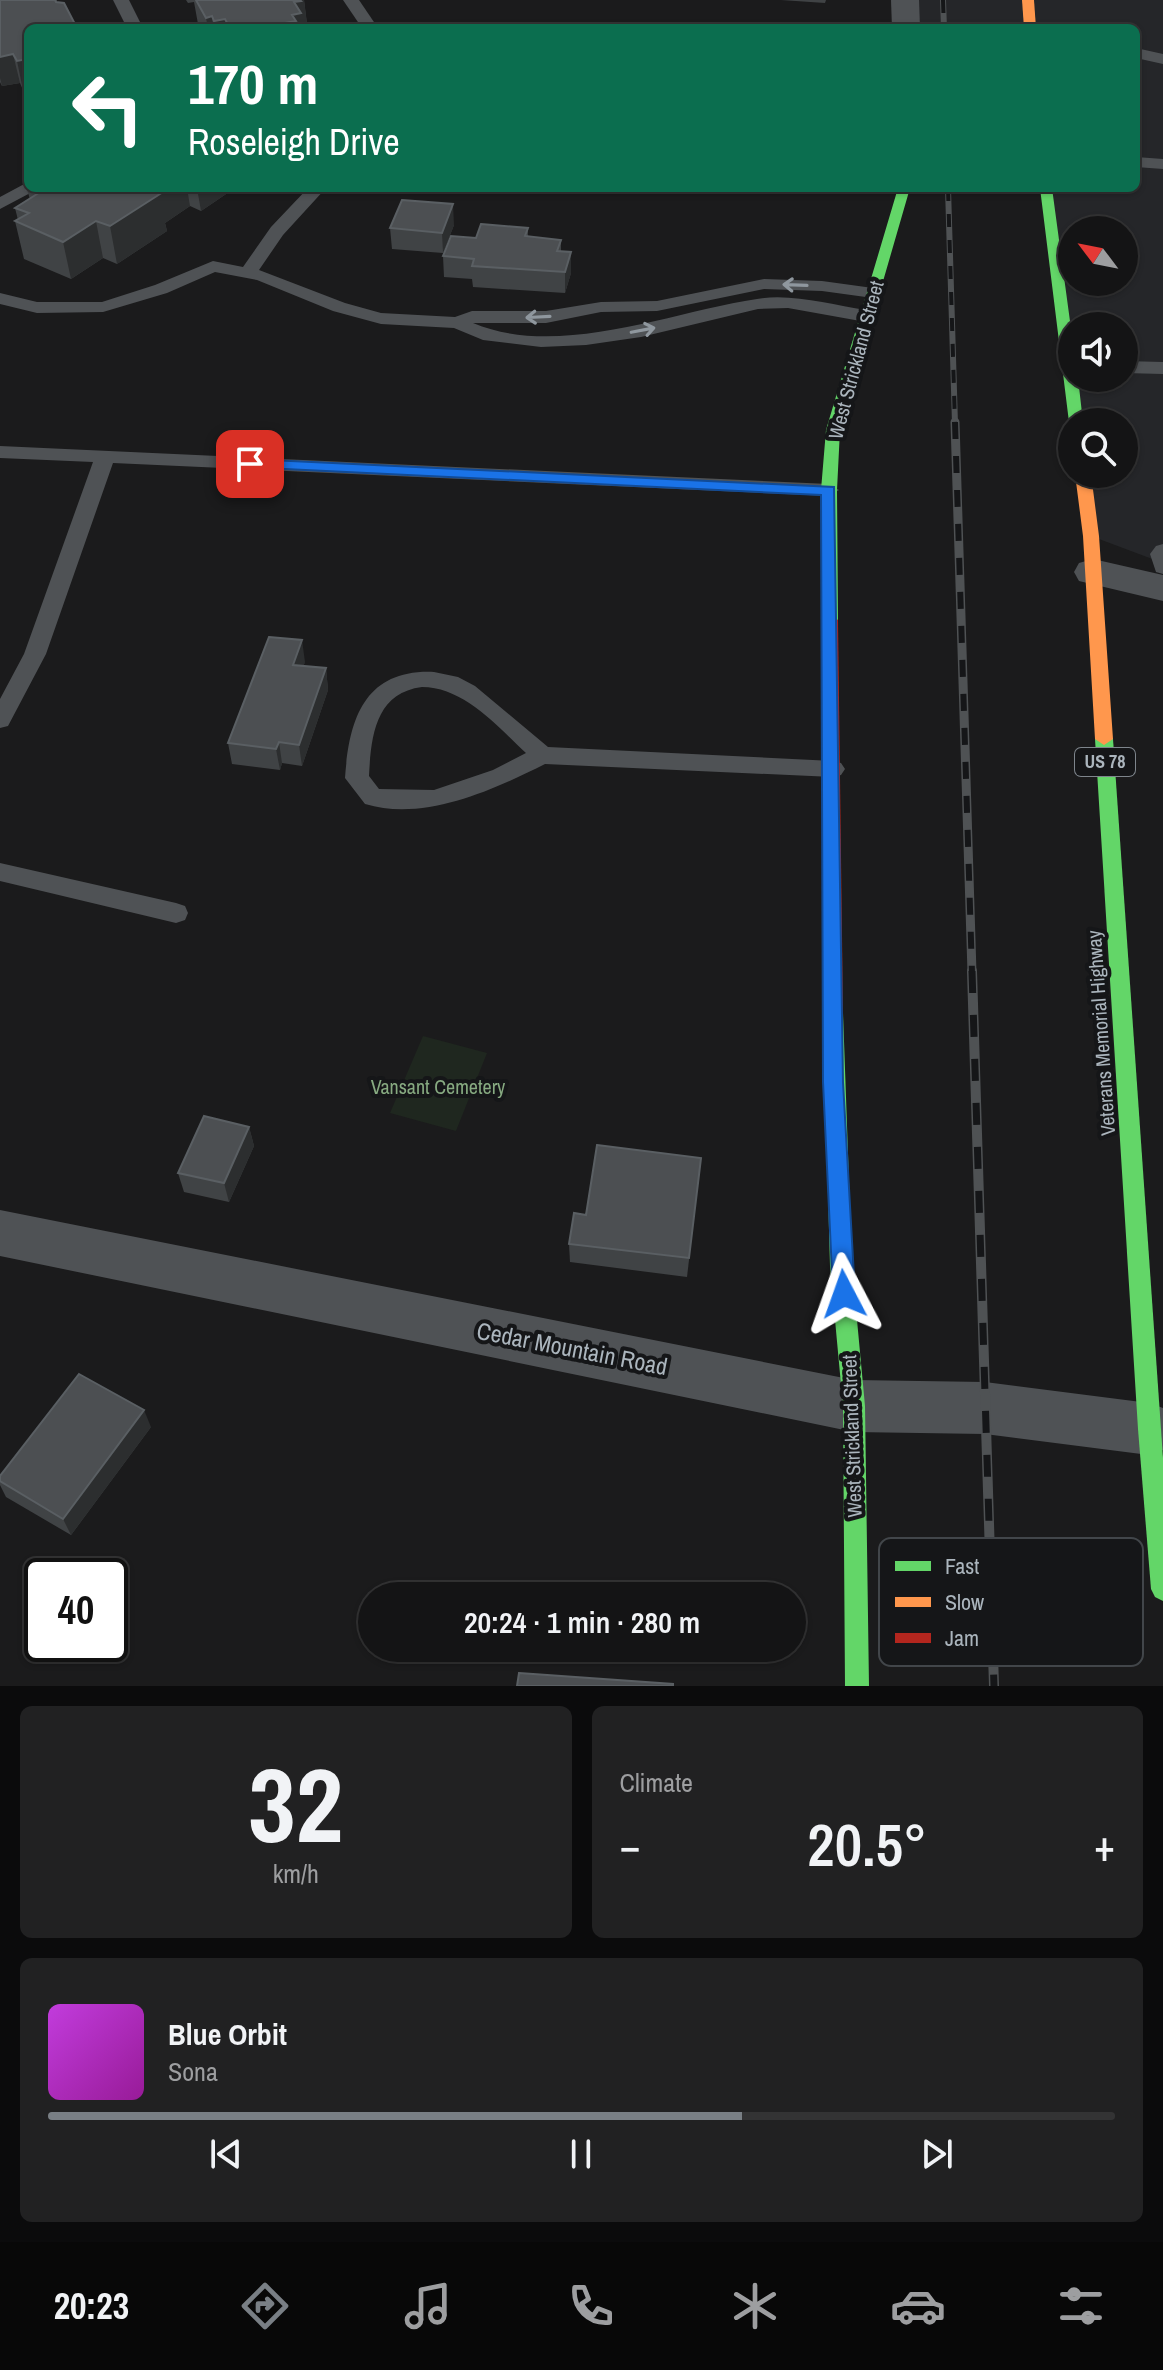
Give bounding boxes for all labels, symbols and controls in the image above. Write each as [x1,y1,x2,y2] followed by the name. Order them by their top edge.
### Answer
[188,46,318,121] text: 170 m
[56,56,160,160] icon: left
[188,118,400,166] text: Roseleigh Drive
[1058,216,1138,296] north arrow
[1058,216,1138,488] map controls
[821,277,890,442] street label: West Strickland Street
[782,278,809,293] one-way arrow
[525,309,552,324] one-way arrow
[1058,312,1138,392] button: sound
[630,322,655,337] one-way arrow
[1058,408,1138,488] button: search
[216,430,284,498] pin
[228,442,272,486] icon: arrive
[1075,748,1135,776] road number: US 78
[1080,929,1121,1137] street label: Veterans Memorial Highway
[371,1073,506,1100] park label: Vansant Cemetery
[802,1252,886,1336] position arrow
[474,1314,670,1382] street label: Cedar Mountain Road
[835,1354,868,1518] street label: West Strickland Street
[879,1538,1143,1666] legend
[945,1551,979,1581] text: Fast
[24,1558,128,1662] speed limit sign: 40
[945,1587,984,1617] text: Slow
[464,1602,700,1642] text: 20:24 · 1 min · 280 m
[945,1623,979,1653] text: Jam
[248,1734,343,1874] text: 32
[620,1765,693,1800] text: Climate
[807,1804,927,1885] text: 20.5°
[620,1815,641,1875] text: −
[1094,1815,1115,1875] text: +
[273,1856,319,1891] text: km/h
[168,2014,287,2054] text: Blue Orbit
[168,2054,218,2089] text: Sona
[204,2132,248,2176] icon: previous
[559,2132,603,2176] icon: pause
[915,2132,959,2176] icon: next
[237,2278,293,2334] icon: directions
[400,2278,456,2334] icon: music
[563,2278,619,2334] icon: phone
[727,2278,783,2334] icon: climate
[890,2278,946,2334] icon: car
[1053,2278,1109,2334] icon: filters
[54,2282,129,2330] text: 20:23

